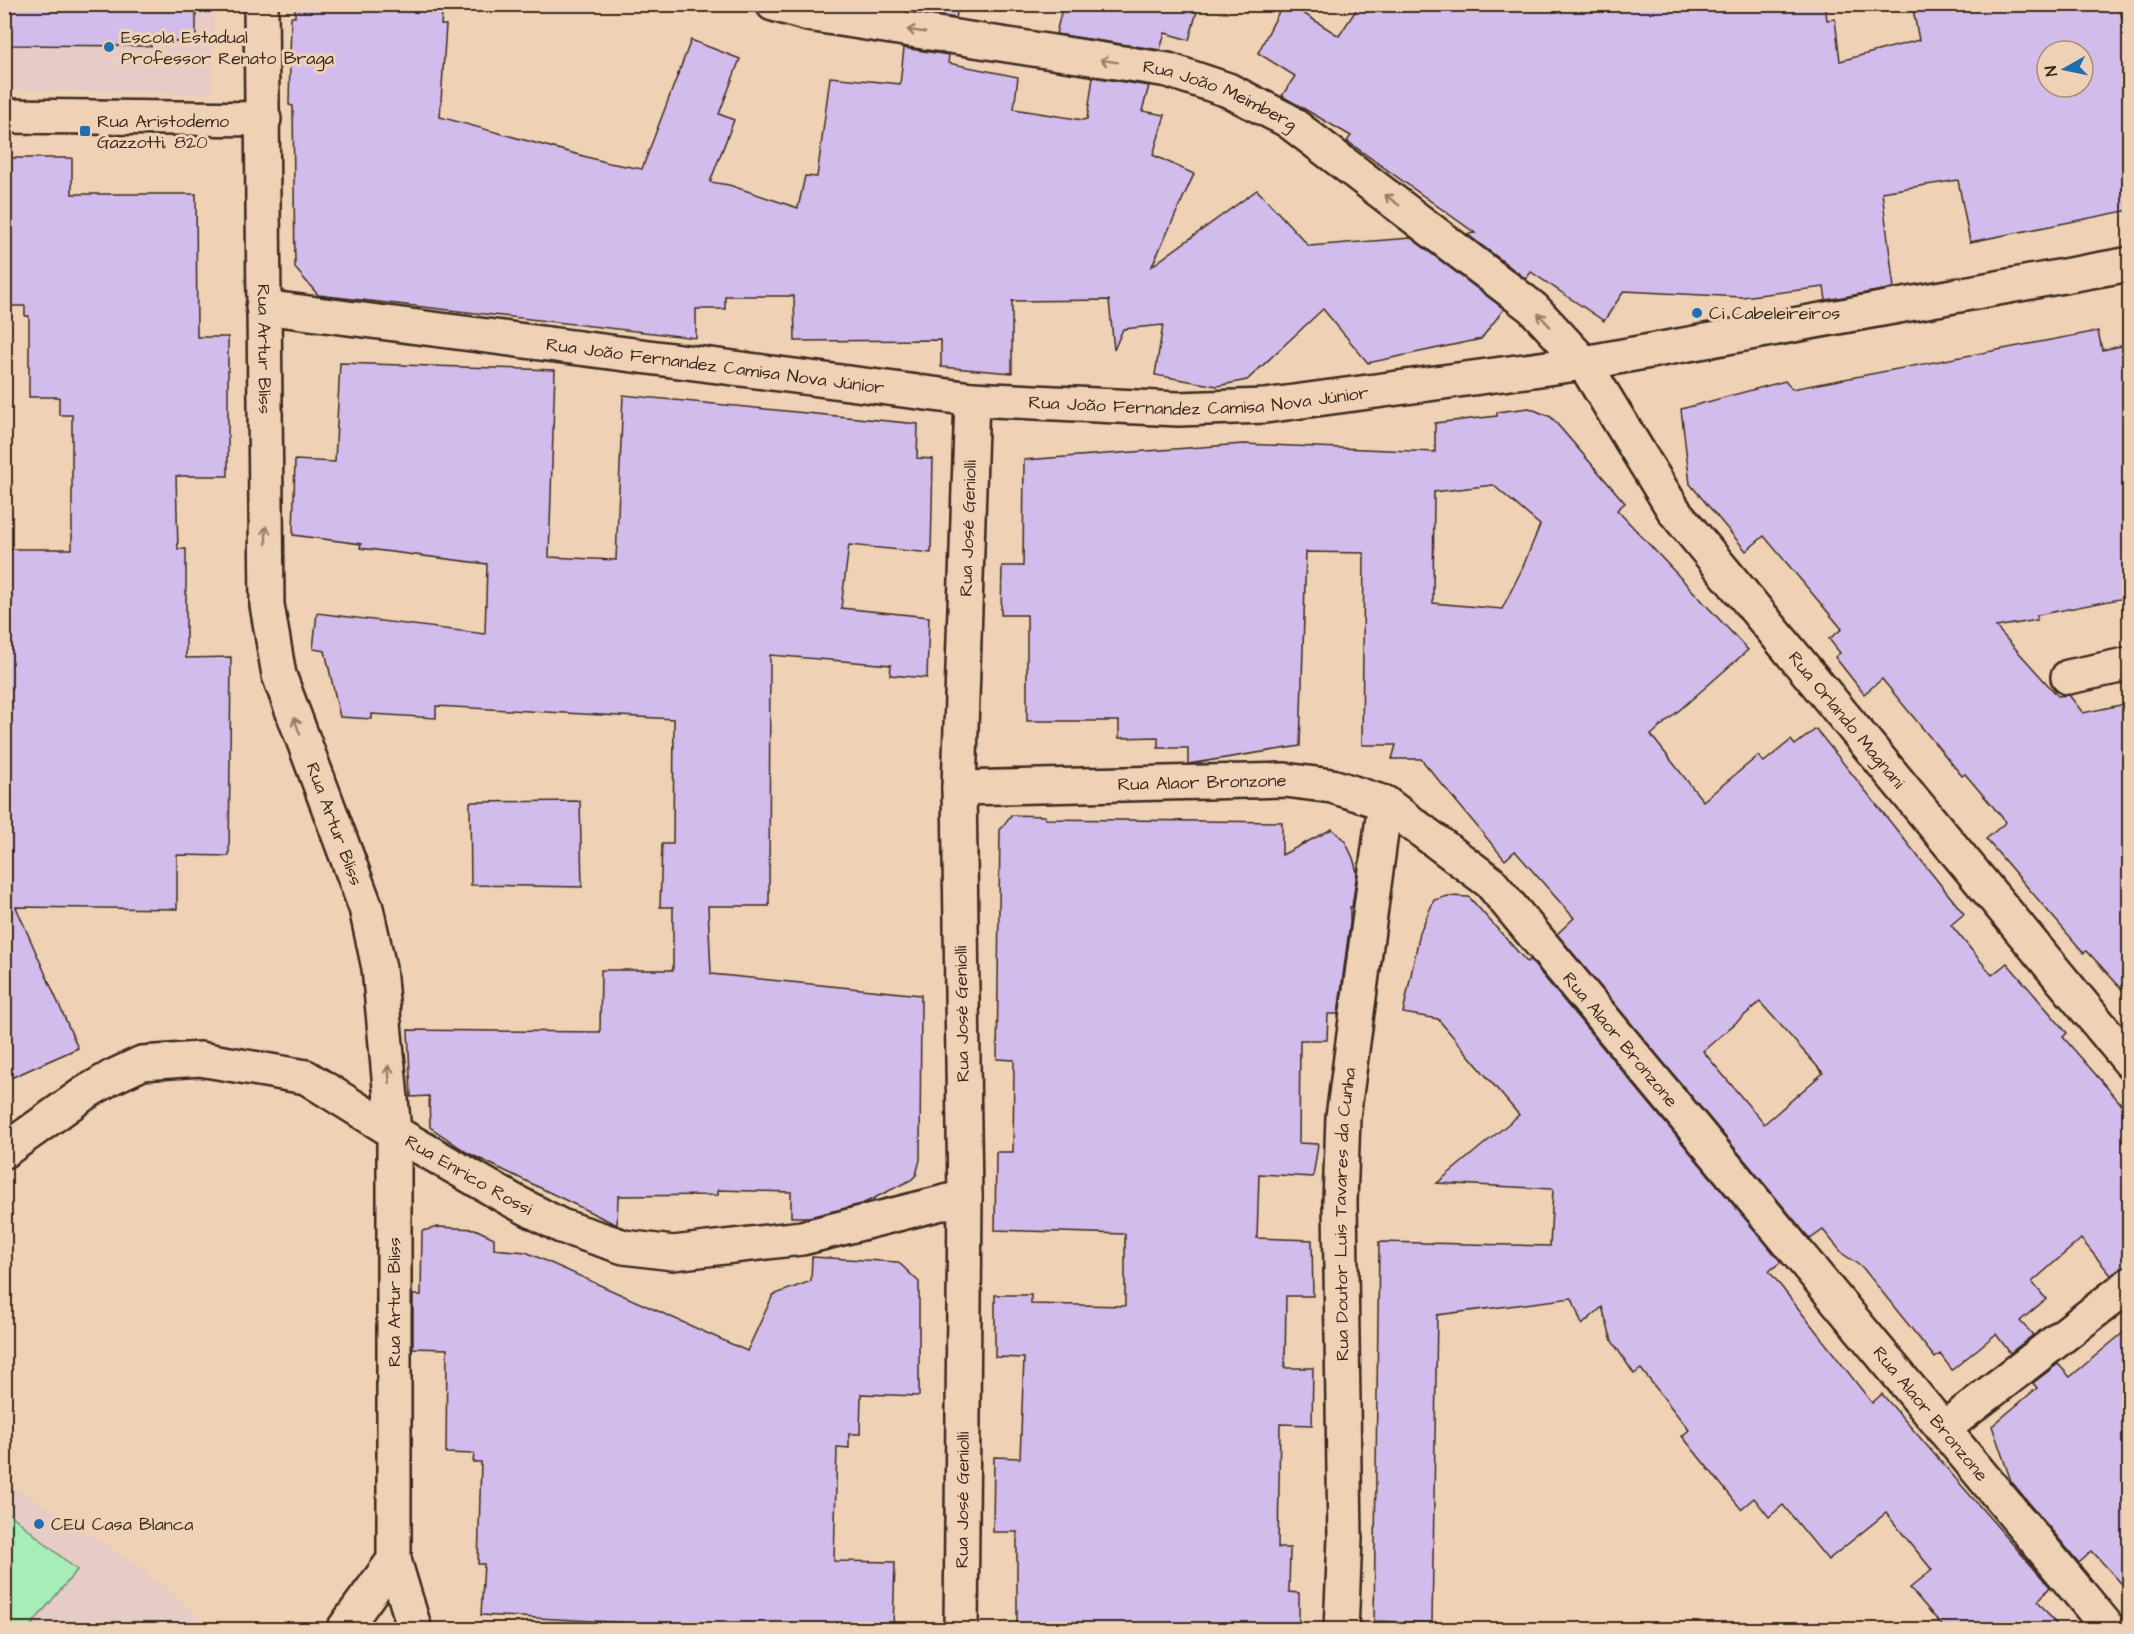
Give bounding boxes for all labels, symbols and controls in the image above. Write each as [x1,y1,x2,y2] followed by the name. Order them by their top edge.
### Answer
[121,25,334,72] place label: Escola Estadual Professor Renato Braga
[907,25,926,36] one-way arrow
[2035,39,2095,99] north arrow
[102,40,116,54] marker: Escola Estadual Professor Renato Braga
[1141,54,1303,137] street label: Rua João Meimberg
[1099,55,1119,66] one-way arrow
[2040,65,2063,78] text: N
[97,109,229,155] place label: Rua Aristodemo Gazzotti, 820
[78,124,92,138] marker: Rua Aristodemo Gazzotti, 820
[1384,193,1400,206] one-way arrow
[251,284,278,414] street label: Rua Artur Bliss
[1709,301,1840,326] place label: Ci Cabeleireiros
[1690,306,1704,320] marker: Ci Cabeleireiros
[1537,313,1552,328] one-way arrow
[545,331,886,400] street label: Rua João Fernandez Camisa Nova Júnior
[1028,380,1370,422] street label: Rua João Fernandez Camisa Nova Júnior
[953,459,982,597] street label: Rua José Geniolli
[260,525,272,545] one-way arrow
[1783,646,1911,794] street label: Rua Orlando Magnani
[290,717,301,736] one-way arrow
[300,759,369,889] street label: Rua Artur Bliss
[1117,767,1287,797] street label: Rua Alaor Bronzone
[948,945,976,1082] street label: Rua José Geniolli
[1557,966,1684,1113] street label: Rua Alaor Bronzone
[383,1065,394,1085] one-way arrow
[1327,1066,1362,1361] street label: Rua Doutor Luis Tavares da Cunha
[401,1129,537,1221] street label: Rua Enrico Rossi
[382,1237,407,1367] street label: Rua Artur Bliss
[1867,1341,1994,1487] street label: Rua Alaor Bronzone
[949,1431,975,1568] street label: Rua José Geniolli
[51,1512,193,1537] place label: CEU Casa Blanca
[32,1517,46,1531] marker: CEU Casa Blanca

